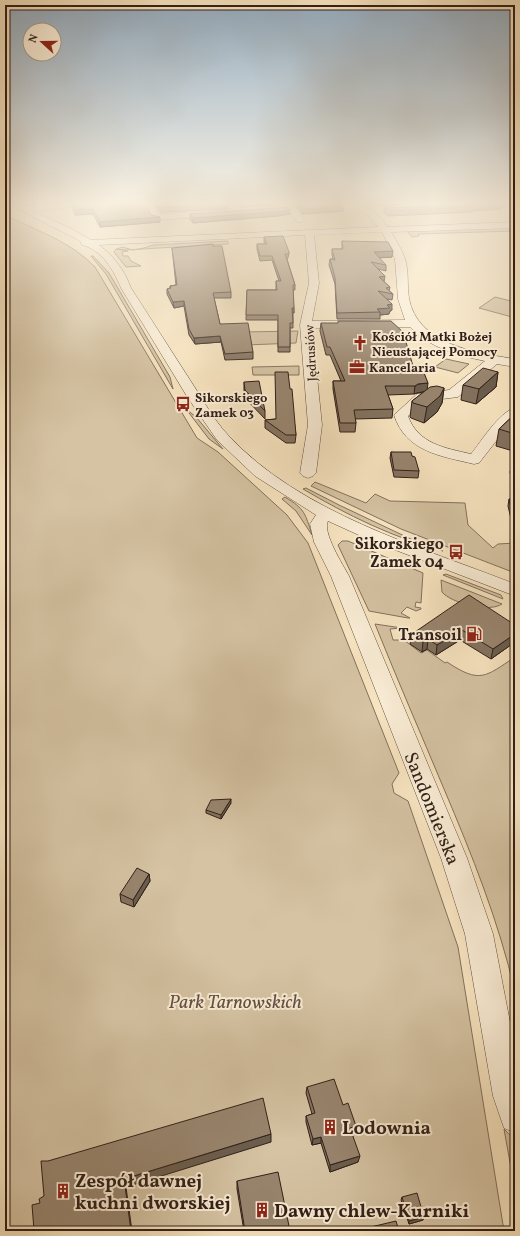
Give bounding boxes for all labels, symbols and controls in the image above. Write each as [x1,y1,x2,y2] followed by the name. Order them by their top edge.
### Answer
[22,22,62,62] north arrow
[26,33,42,45] text: N
[302,324,322,382] street label: Jędrusiów
[372,329,498,362] place label: Kościół Matki Bożej Nieustającej Pomocy
[351,334,369,352] church icon: Kościół Matki Bożej Nieustającej Pomocy
[348,358,366,376] office icon: Kancelaria
[369,360,436,378] place label: Kancelaria
[195,390,268,423] place label: Sikorskiego Zamek 03
[174,395,192,413] bus stop icon: Sikorskiego Zamek 03
[355,534,444,574] place label: Sikorskiego Zamek 04
[447,543,465,561] bus stop icon: Sikorskiego Zamek 04
[398,625,463,647] place label: Transoil
[465,625,483,643] fuel station icon: Transoil
[397,748,466,869] street label: Sandomierska
[168,990,302,1016] park label: Park Tarnowskich
[342,1116,431,1142] place label: Lodownia
[321,1118,339,1136] building icon: Lodownia
[75,1169,230,1217] place label: Zespół dawnej kuchni dworskiej
[54,1182,72,1200] building icon: Zespół dawnej kuchni dworskiej
[274,1199,469,1225] place label: Dawny chlew-Kurniki
[253,1201,271,1219] building icon: Dawny chlew-Kurniki

